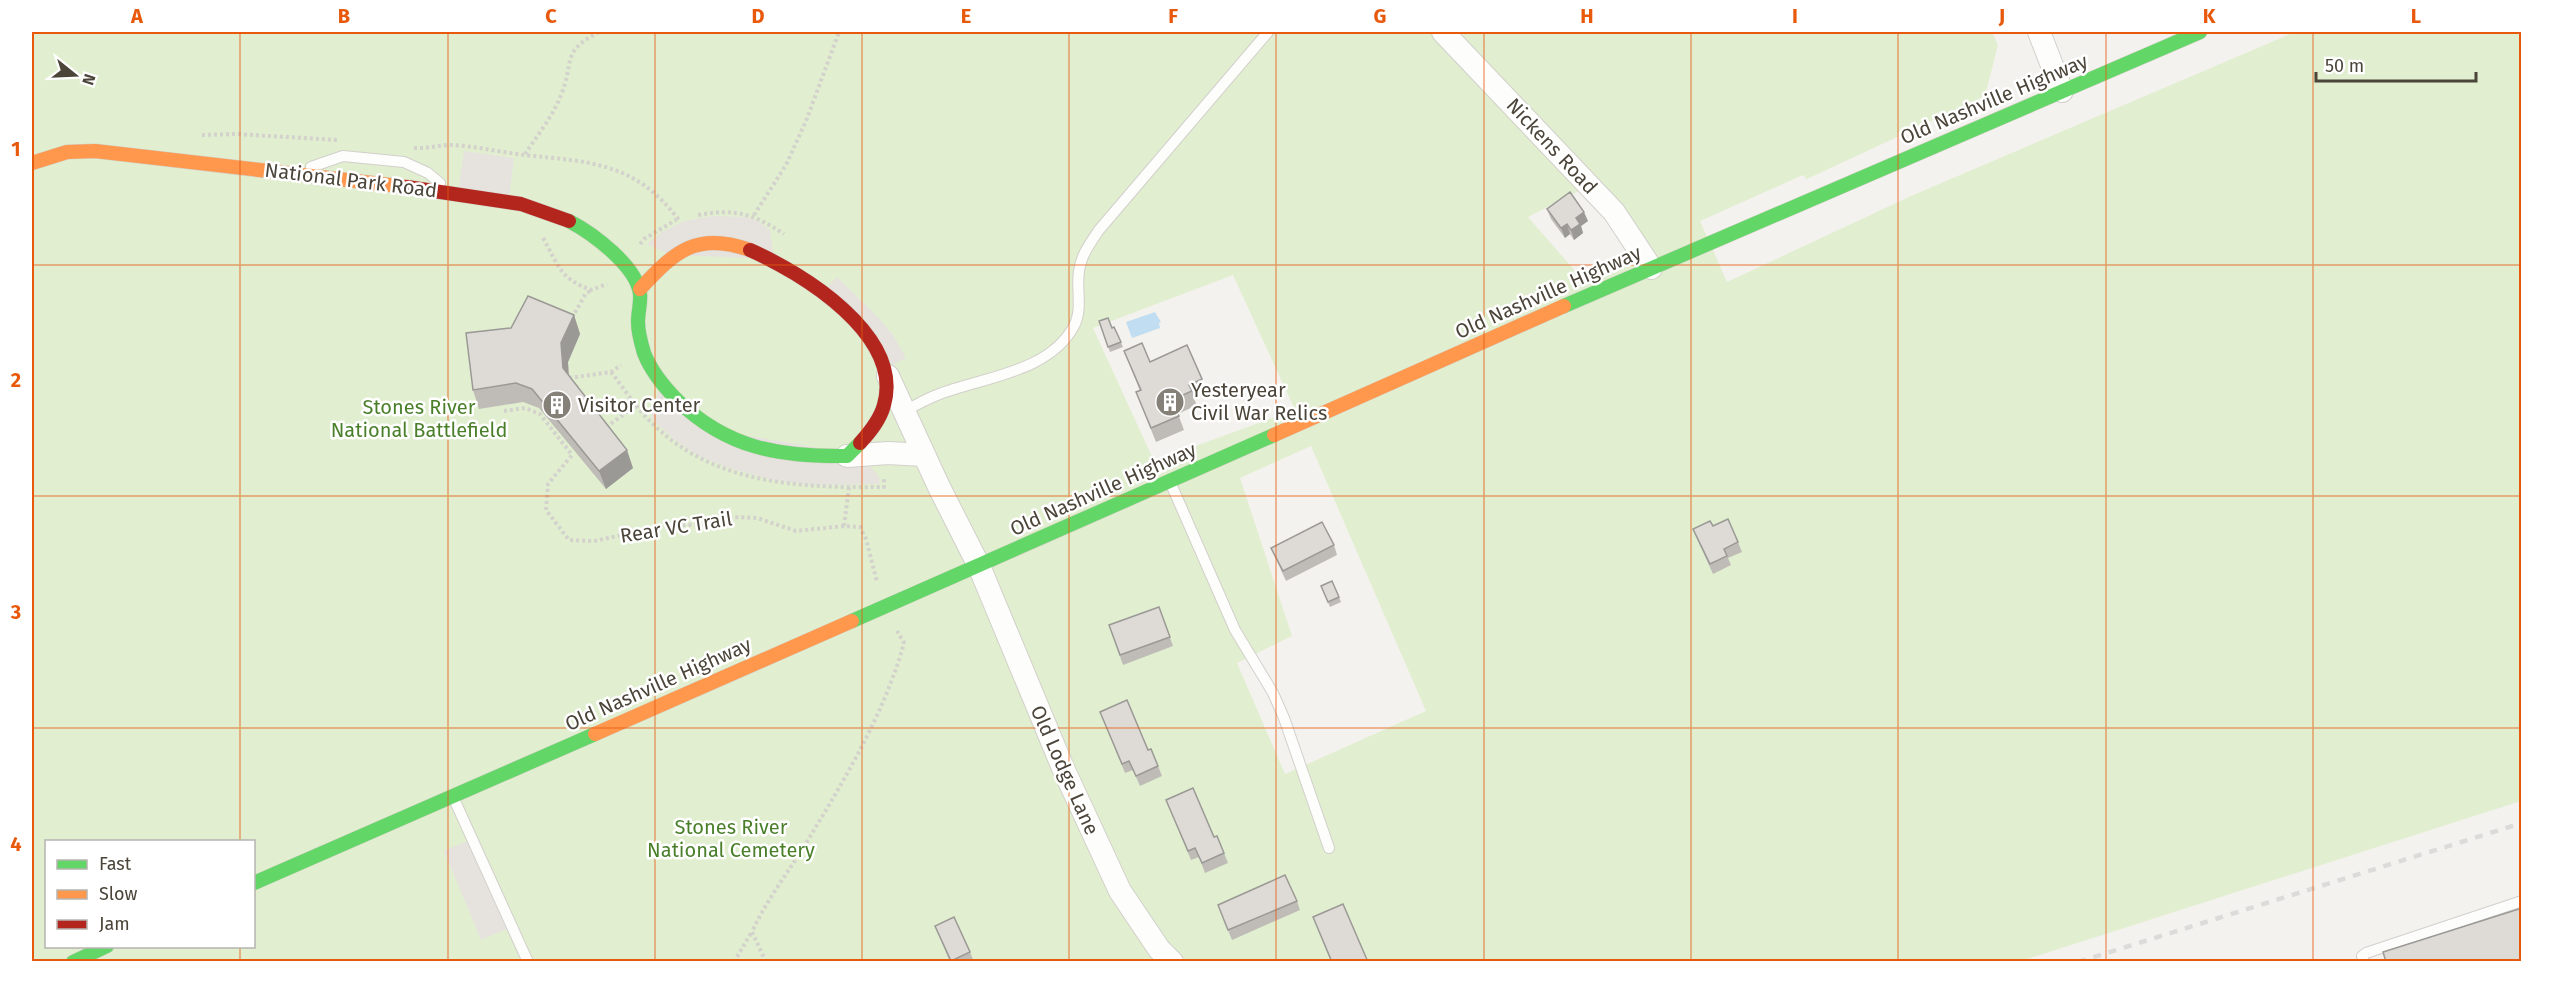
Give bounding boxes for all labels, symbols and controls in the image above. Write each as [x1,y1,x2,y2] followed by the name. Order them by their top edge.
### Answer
[130,4,144,28] text: A
[338,4,350,28] text: B
[545,4,557,28] text: C
[751,4,765,28] text: D
[961,4,971,28] text: E
[1168,4,1178,28] text: F
[1374,4,1386,28] text: G
[1580,4,1594,28] text: H
[1792,4,1798,28] text: I
[1998,4,2005,28] text: J
[2203,4,2216,28] text: K
[2411,4,2421,28] text: L
[45,45,105,105] north arrow
[2316,45,2476,83] scale bar
[1897,49,2091,149] street label: Old Nashville Highway
[2325,55,2364,77] text: 50 m
[78,72,99,87] text: N
[1502,93,1602,199] street label: Nickens Road
[11,137,21,161] text: 1
[263,158,439,202] street label: National Park Road
[1451,240,1645,344] street label: Old Nashville Highway
[11,368,21,392] text: 2
[1191,378,1327,425] place label: Yesteryear Civil War Relics
[1154,386,1186,418] building icon: Yesteryear Civil War Relics
[541,389,573,421] building icon: Visitor Center
[578,393,701,417] place label: Visitor Center
[331,395,507,442] park label: Stones River National Battlefield
[1006,437,1200,541] street label: Old Nashville Highway
[618,506,734,548] street label: Rear VC Trail
[10,600,21,624] text: 3
[561,632,755,736] street label: Old Nashville Highway
[1026,701,1104,839] street label: Old Lodge Lane
[647,815,815,862] park label: Stones River National Cemetery
[10,832,22,856] text: 4
[45,840,255,948] legend
[99,853,132,875] text: Fast
[99,883,138,905] text: Slow
[99,913,130,935] text: Jam

